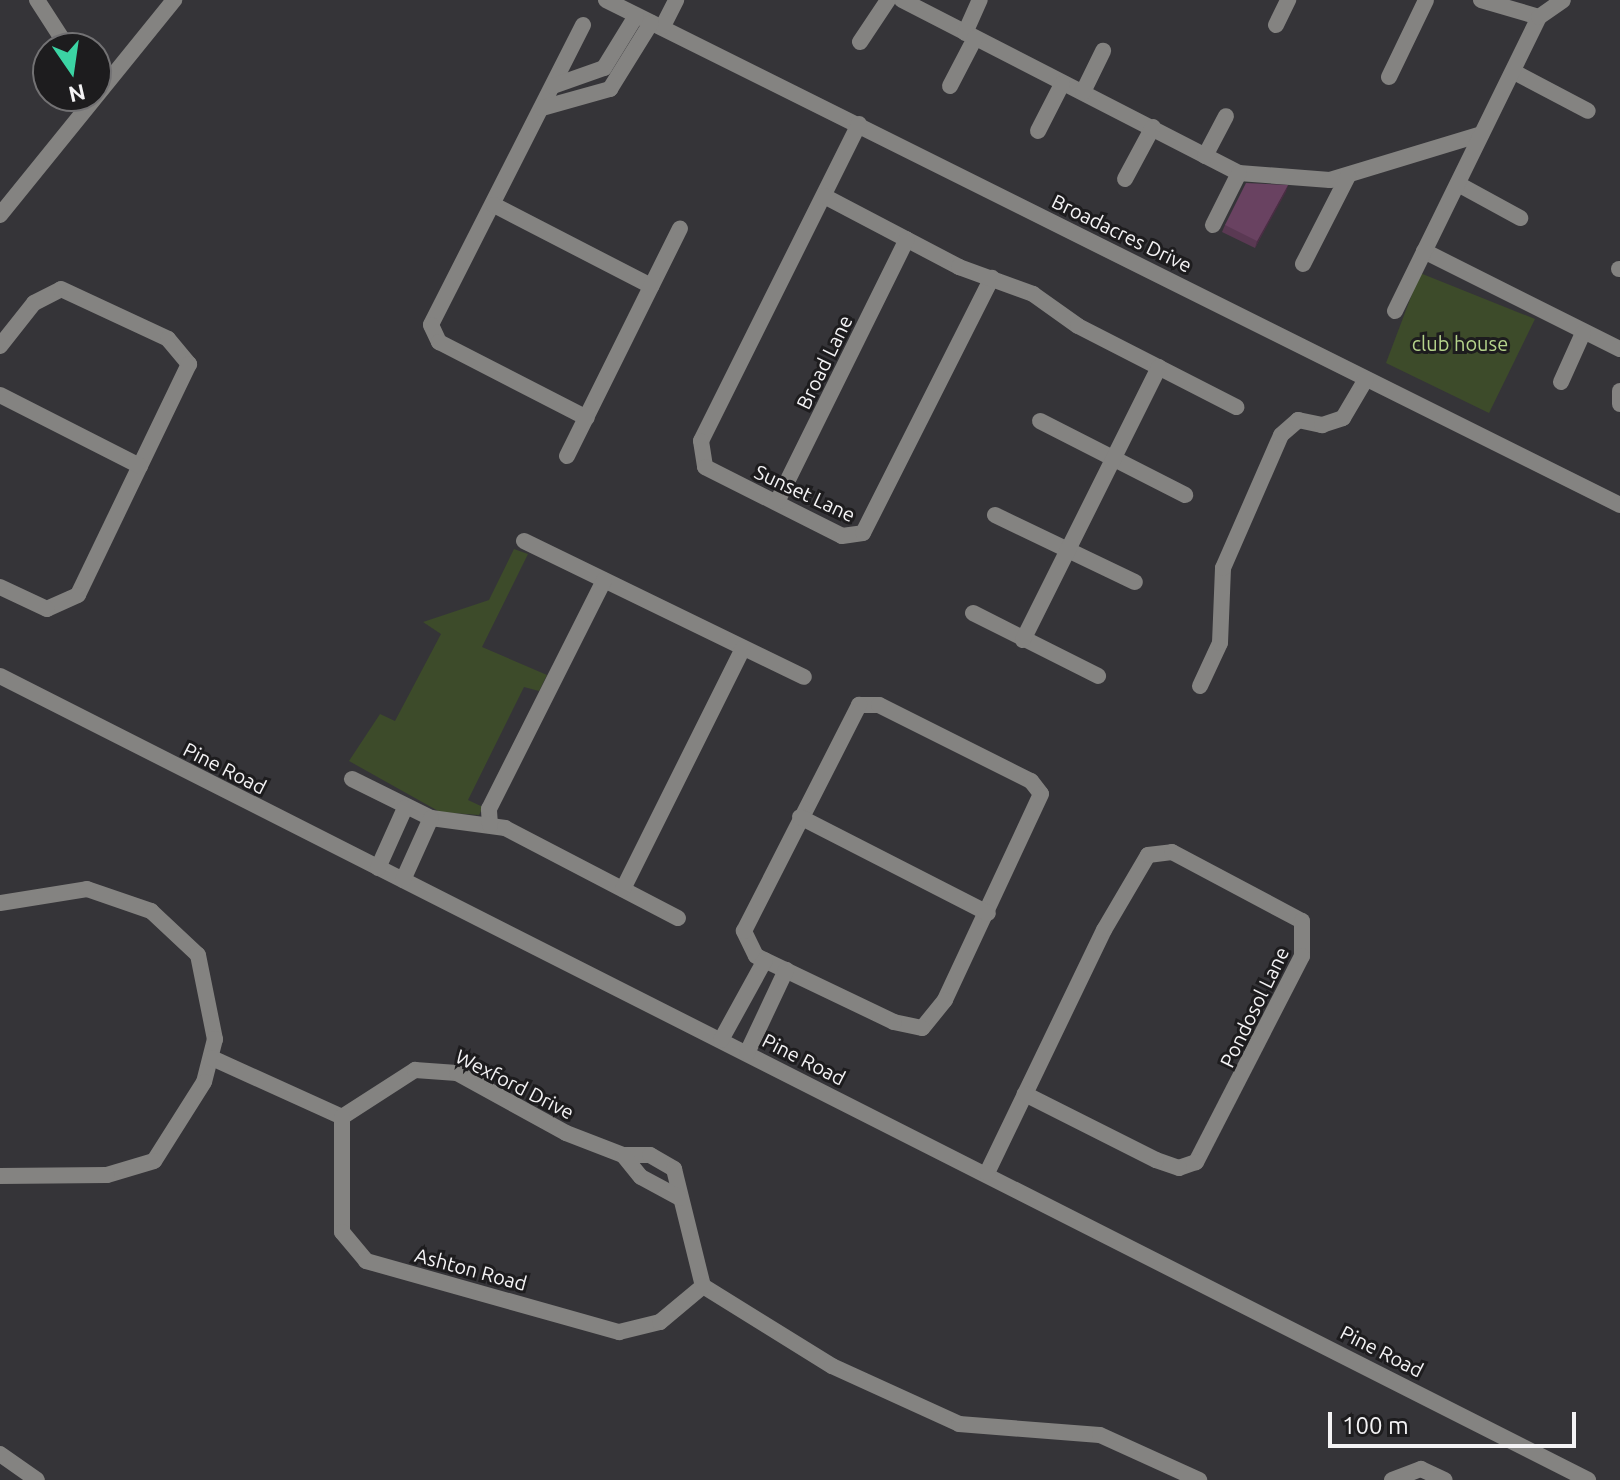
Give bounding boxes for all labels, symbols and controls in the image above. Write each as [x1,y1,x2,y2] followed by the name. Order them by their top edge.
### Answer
[32,32,112,112] north arrow
[66,80,88,108] text: N
[1048,189,1196,277] street label: Broadacres Drive
[791,311,857,413] street label: Broad Lane
[1412,331,1508,355] park label: club house
[751,459,859,527] street label: Sunset Lane
[179,737,271,799] street label: Pine Road
[1214,943,1294,1071] street label: Pondosol Lane
[758,1028,850,1090] street label: Pine Road
[452,1044,578,1124] street label: Wexford Drive
[412,1243,530,1295] street label: Ashton Road
[1336,1320,1428,1382] street label: Pine Road
[1332,1396,1580,1446] scale bar
[1342,1412,1409,1439] text: 100 m

